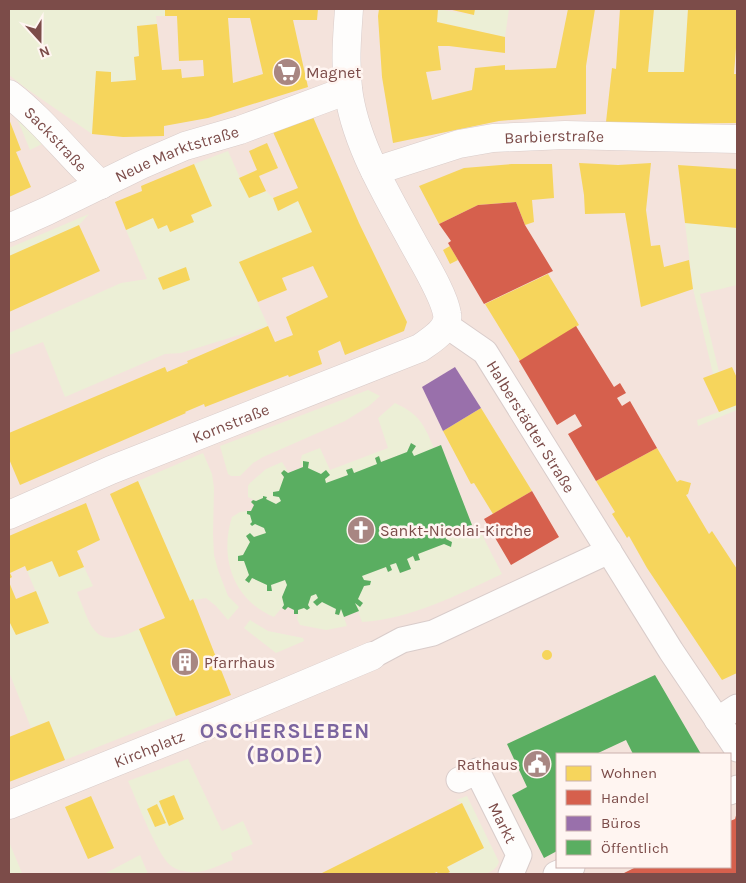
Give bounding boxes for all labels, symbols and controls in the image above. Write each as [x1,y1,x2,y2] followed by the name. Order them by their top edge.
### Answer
[15,15,65,65] north arrow
[37,42,52,61] text: N
[272,57,302,87] supermarket icon: Magnet
[306,63,361,82] place label: Magnet
[20,103,91,176] street label: Sackstraße
[112,122,241,186] street label: Neue Marktstraße
[504,126,604,148] street label: Barbierstraße
[482,357,579,496] street label: Halberstädter Straße
[190,400,272,447] street label: Kornstraße
[346,515,376,545] church icon: Sankt-Nicolai-Kirche
[380,521,531,540] place label: Sankt-Nicolai-Kirche
[170,647,200,677] building icon: Pfarrhaus
[204,653,275,672] place label: Pfarrhaus
[200,719,370,767] district label: OSCHERSLEBEN (BODE)
[111,726,187,772] street label: Kirchplatz
[522,749,552,779] public building icon: Rathaus
[556,753,731,868] legend
[457,755,518,774] place label: Rathaus
[601,764,657,782] text: Wohnen
[601,789,649,807] text: Handel
[484,799,521,847] street label: Markt
[601,814,641,832] text: Büros
[601,839,669,857] text: Öffentlich

